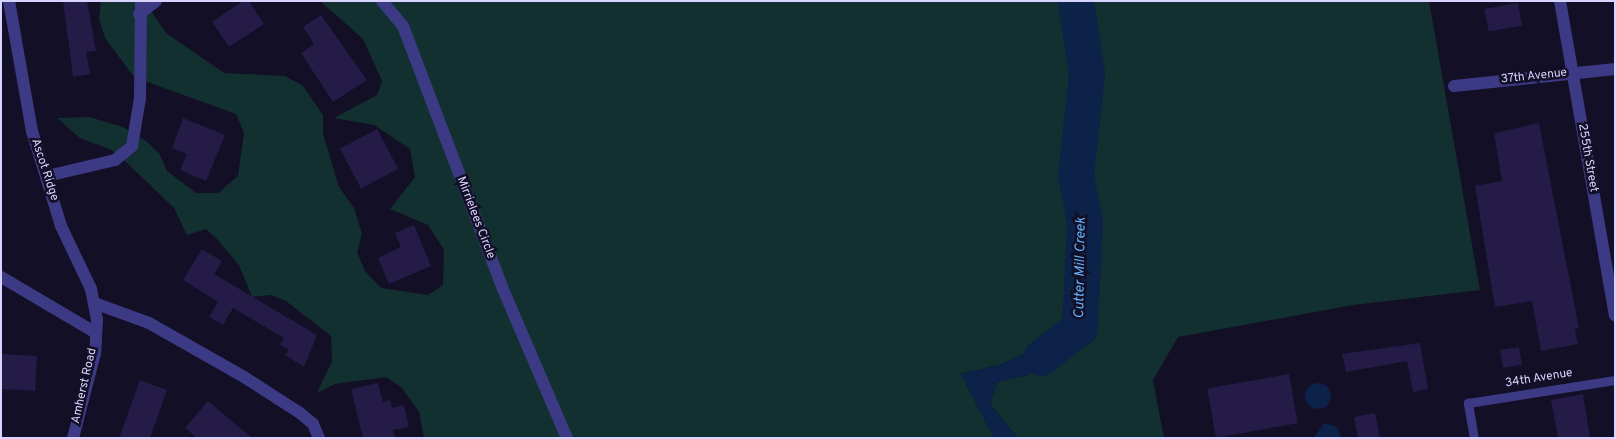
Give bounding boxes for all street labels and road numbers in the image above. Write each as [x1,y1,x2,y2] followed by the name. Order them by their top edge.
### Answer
[1500,66,1568,88] street label: 37th Avenue
[1574,123,1600,193] street label: 255th Street
[27,137,61,203] street label: Ascot Ridge
[453,175,497,261] street label: Mirrielees Circle
[69,347,101,425] street label: Amherst Road
[1504,367,1574,391] street label: 34th Avenue

